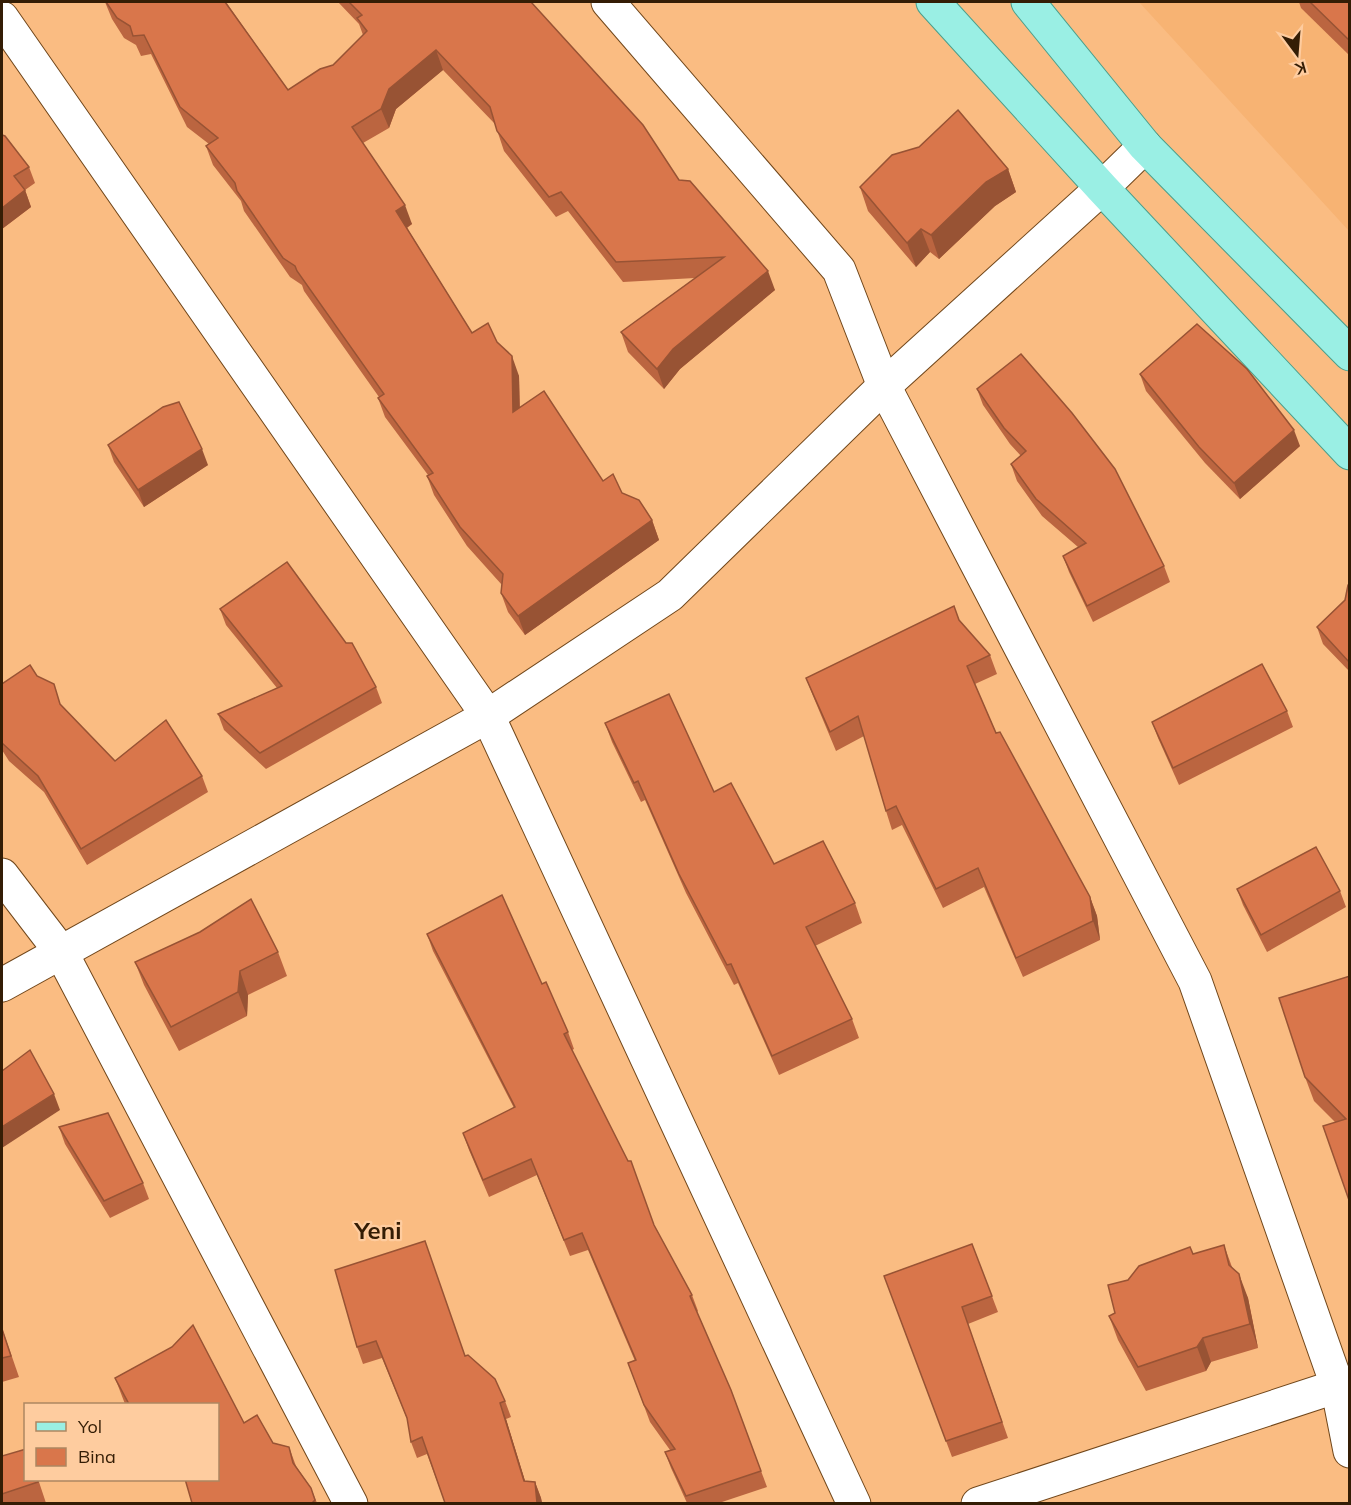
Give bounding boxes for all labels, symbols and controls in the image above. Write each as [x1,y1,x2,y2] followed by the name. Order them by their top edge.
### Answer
[1267,24,1327,84] north arrow
[1292,57,1309,80] text: K
[354,1215,402,1245] district label: Yeni
[24,1403,219,1481] legend
[77,1415,102,1438] text: Yol
[78,1445,116,1468] text: Bina

